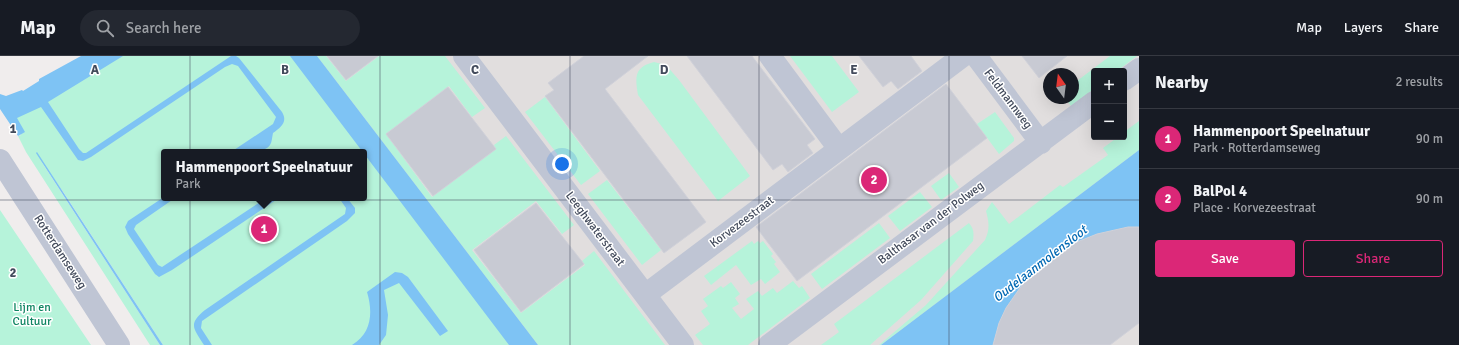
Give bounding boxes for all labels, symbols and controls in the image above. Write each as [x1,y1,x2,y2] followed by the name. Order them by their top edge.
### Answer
[80,10,360,46] search box
[20,16,56,40] text: Map
[94,17,116,39] icon: search
[126,19,201,37] text: Search here
[1296,19,1322,36] text: Map
[1344,19,1383,36] text: Layers
[1405,19,1439,36] text: Share
[91,62,100,78] text: A
[281,62,289,78] text: B
[471,62,479,78] text: C
[660,62,669,78] text: D
[850,62,858,78] text: E
[981,66,1035,132] street label: Feldmannweg
[1043,68,1079,104] north arrow
[1091,68,1127,140] map controls
[1091,68,1127,104] button: +
[1155,72,1208,93] text: Nearby
[1395,74,1443,90] text: 2 results
[1091,104,1127,140] button: −
[9,121,17,137] text: 1
[1193,122,1370,140] text: Hammenpoort Speelnatuur
[1164,131,1172,147] text: 1
[1416,131,1443,147] text: 90 m
[1193,140,1321,156] text: Park · Rotterdamseweg
[161,149,367,201] popup
[552,154,572,174] your location
[176,158,352,176] text: Hammenpoort Speelnatuur
[861,165,887,195] pin: 2
[176,176,201,192] text: Park
[875,178,987,268] street label: Balthasar van der Polweg
[1193,182,1247,200] text: BalPol 4
[562,189,628,269] street label: Leeghwaterstraat
[1164,191,1172,207] text: 2
[1416,191,1443,207] text: 90 m
[707,193,777,251] street label: Korvezeestraat
[1193,200,1316,216] text: Place · Korvezeestraat
[30,212,90,292] street label: Rotterdamseweg
[251,214,277,244] pin: 1
[990,221,1091,306] water label: Oudelaanmolensloot
[1155,240,1295,277] button: Save
[1303,240,1443,277] button: Share
[9,265,17,281] text: 2
[13,300,52,329] park label: Lijm en Cultuur

